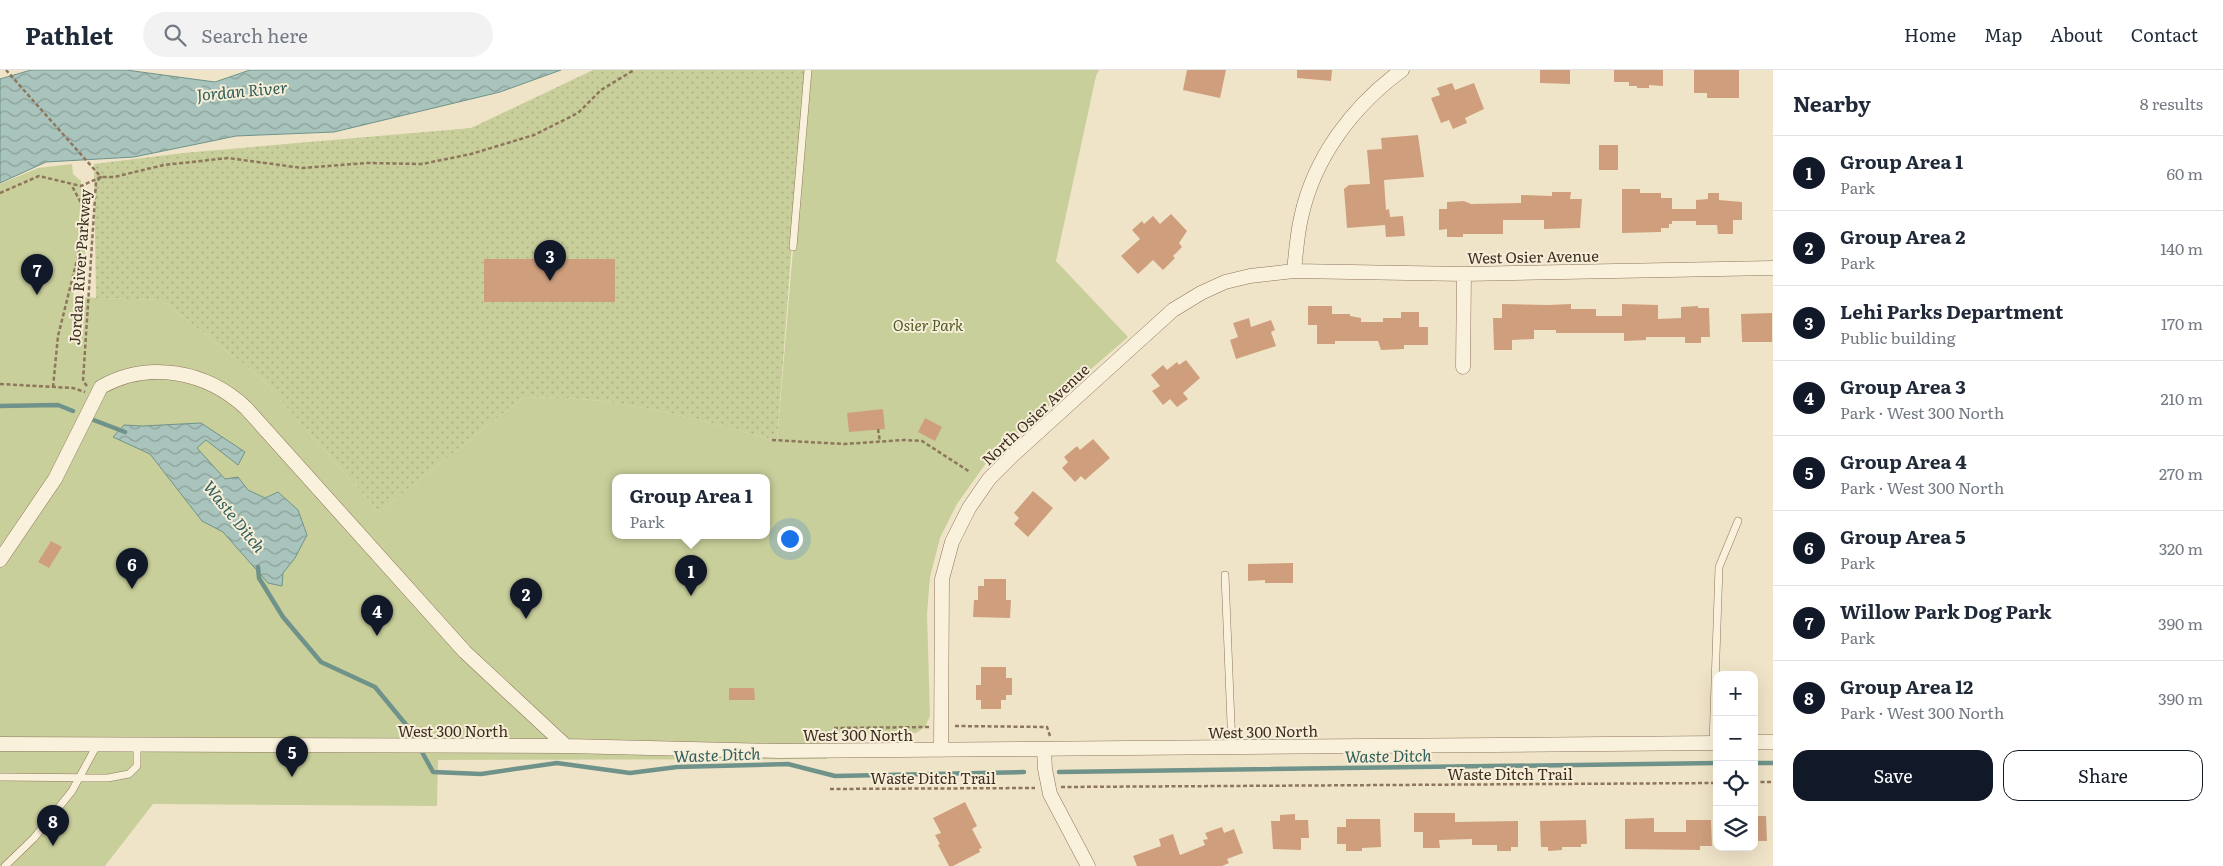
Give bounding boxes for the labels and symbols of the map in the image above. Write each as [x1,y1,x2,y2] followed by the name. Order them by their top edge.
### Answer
[195,74,289,106] water label: Jordan River
[62,188,96,346] street label: Jordan River Parkway
[534,240,566,281] pin: 3
[1467,243,1599,269] street label: West Osier Avenue
[21,254,53,295] pin: 7
[893,313,964,336] park label: Osier Park
[976,358,1094,470] street label: North Osier Avenue
[198,475,272,558] water label: Waste Ditch
[777,526,803,552] your location
[116,548,148,589] pin: 6
[675,555,707,596] pin: 1
[510,578,542,619] pin: 2
[361,595,393,636] pin: 4
[398,719,508,742] street label: West 300 North
[1208,719,1318,743] street label: West 300 North
[803,723,913,746] street label: West 300 North
[276,736,308,777] pin: 5
[673,740,761,768] water label: Waste Ditch
[1344,742,1432,768] water label: Waste Ditch
[1447,762,1573,785] street label: Waste Ditch Trail
[870,766,996,789] street label: Waste Ditch Trail
[37,805,69,846] pin: 8

